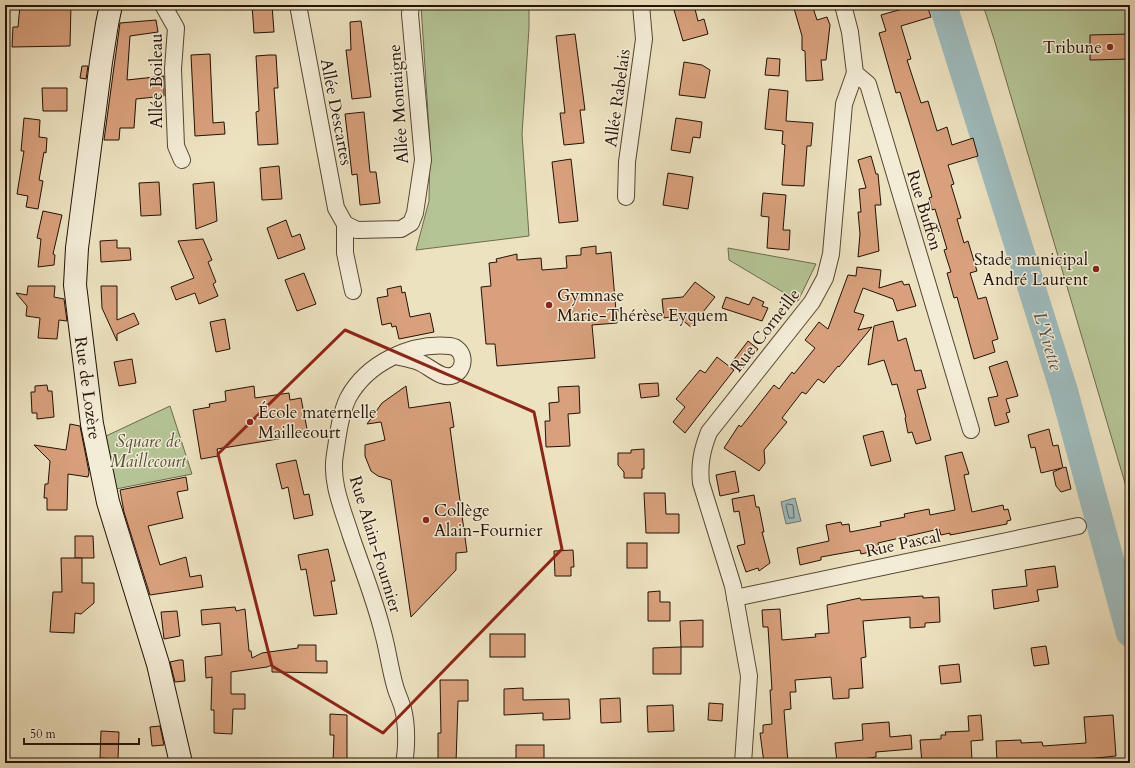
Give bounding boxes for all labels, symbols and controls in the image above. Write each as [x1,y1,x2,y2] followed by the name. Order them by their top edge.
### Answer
[145,34,168,129] street label: Allée Boileau
[1043,36,1102,59] place label: Tribune
[1105,42,1115,52] marker: Tribune
[383,43,414,165] street label: Allée Montaigne
[599,47,636,149] street label: Allée Rabelais
[315,57,358,168] street label: Allée Descartes
[901,167,948,254] street label: Rue Buffon
[974,248,1089,291] place label: Stade municipal André Laurent
[1091,264,1101,274] marker: Stade municipal André Laurent
[557,284,729,327] place label: Gymnase Marie-Thérèse Eyquem
[725,284,805,377] street label: Rue Corneille
[544,300,554,310] marker: Gymnase Marie-Thérèse Eyquem
[1027,309,1069,375] water label: L'Yvette
[69,335,106,441] street label: Rue de Lozère
[258,401,377,444] place label: École maternelle Maillecourt
[245,417,255,427] marker: École maternelle Maillecourt
[110,430,187,473] park label: Square de Maillecourt
[344,473,408,616] street label: Rue Alain-Fournier
[434,499,543,542] place label: Collège Alain-Fournier
[421,515,431,525] marker: Collège Alain-Fournier
[864,524,943,563] street label: Rue Pascal
[24,720,139,746] scale bar
[30,726,57,742] text: 50 m

